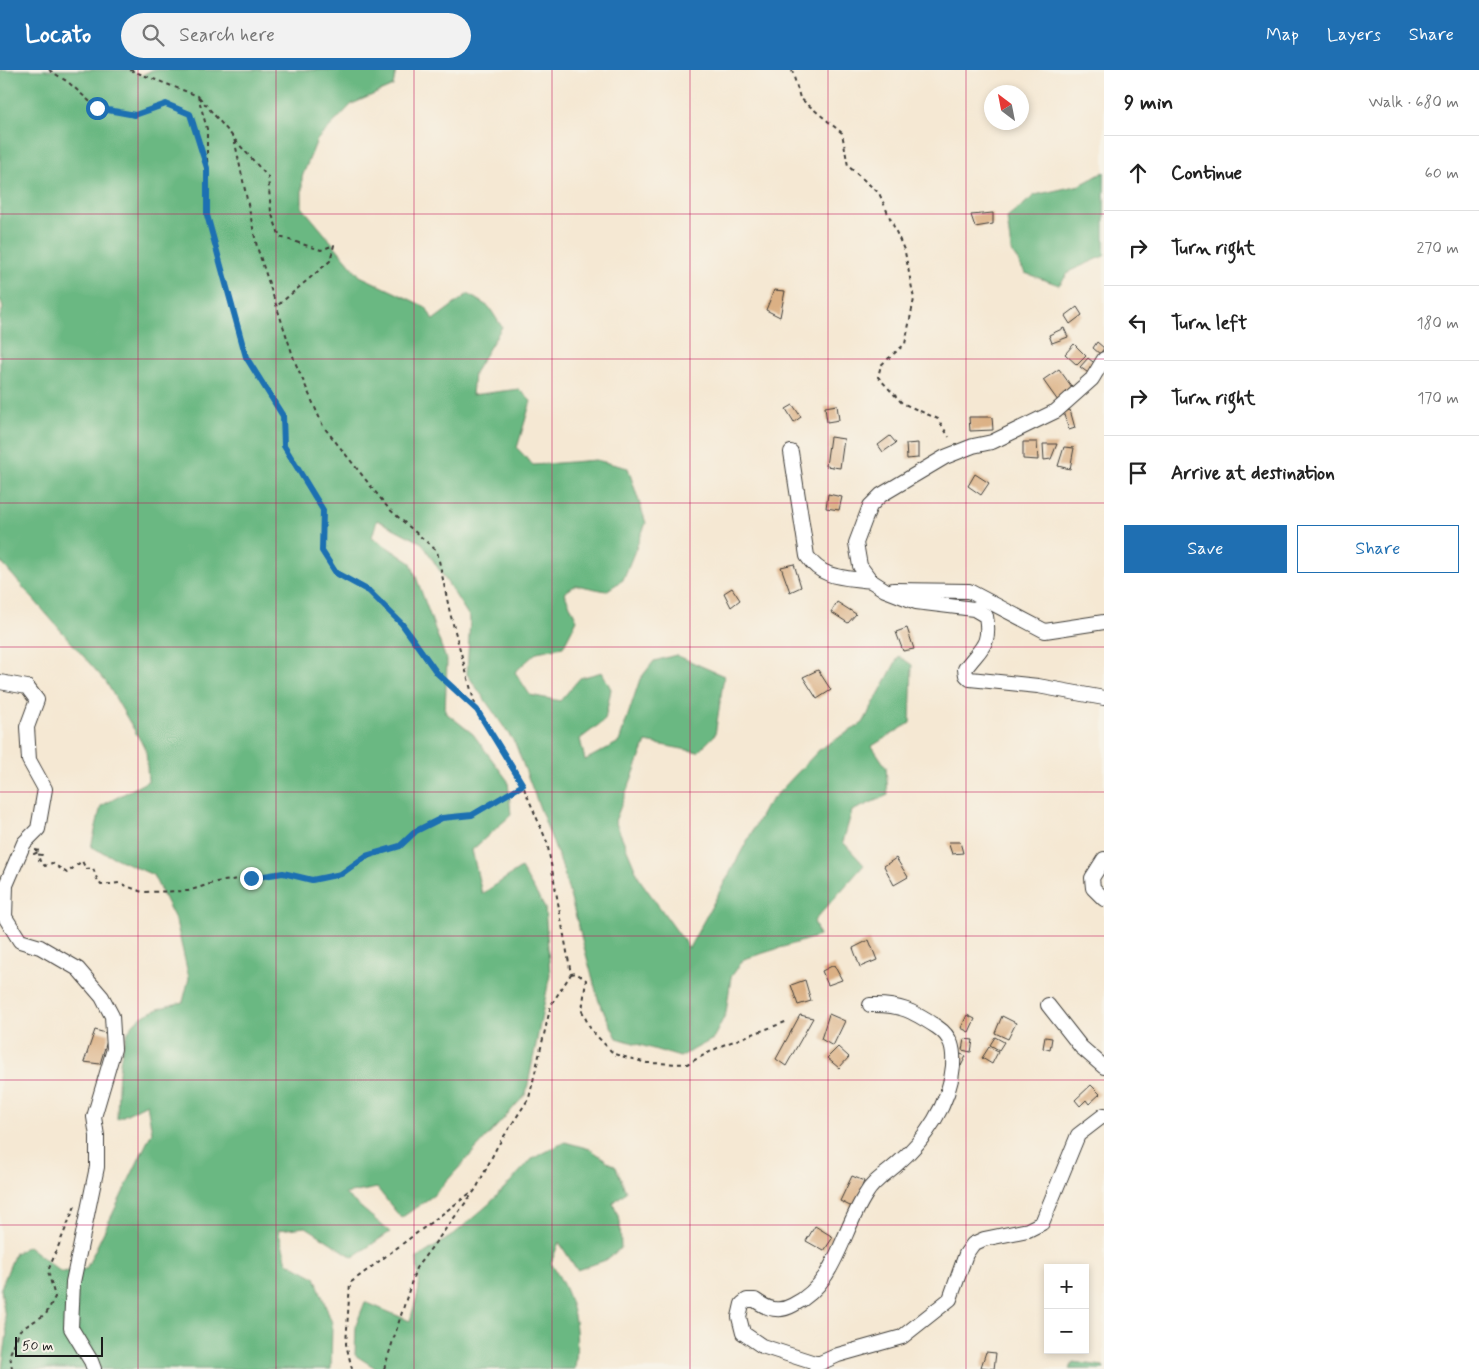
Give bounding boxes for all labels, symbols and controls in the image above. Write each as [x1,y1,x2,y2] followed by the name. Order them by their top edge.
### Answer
[121,13,471,58] search box
[25,20,91,51] text: Locato
[139,21,167,49] icon: search
[179,23,275,48] text: Search here
[1266,23,1299,47] text: Map
[1327,23,1381,47] text: Layers
[1409,23,1454,47] text: Share
[984,85,1029,130] north arrow
[1124,89,1173,117] text: 9 min
[1368,92,1459,113] text: Walk · 680 m
[86,97,109,120] route start
[1124,159,1152,187] icon: ahead
[1171,161,1242,186] text: Continue
[1425,163,1459,184] text: 60 m
[1124,234,1152,262] icon: right
[1171,236,1255,261] text: Turn right
[1416,238,1459,259] text: 270 m
[1124,309,1152,337] icon: left
[1171,311,1247,336] text: Turn left
[1416,313,1459,334] text: 180 m
[1124,384,1152,412] icon: right
[1171,386,1255,411] text: Turn right
[1417,388,1459,409] text: 170 m
[1124,459,1152,487] icon: arrive
[1171,461,1335,486] text: Arrive at destination
[1124,525,1287,573] button: Save
[1297,525,1459,573] button: Share
[240,867,263,890] route end
[1044,1264,1089,1354] map controls
[1044,1264,1089,1309] button: +
[1044,1309,1089,1354] button: −
[15,1334,102,1357] scale bar
[22,1337,53,1355] text: 50 m

